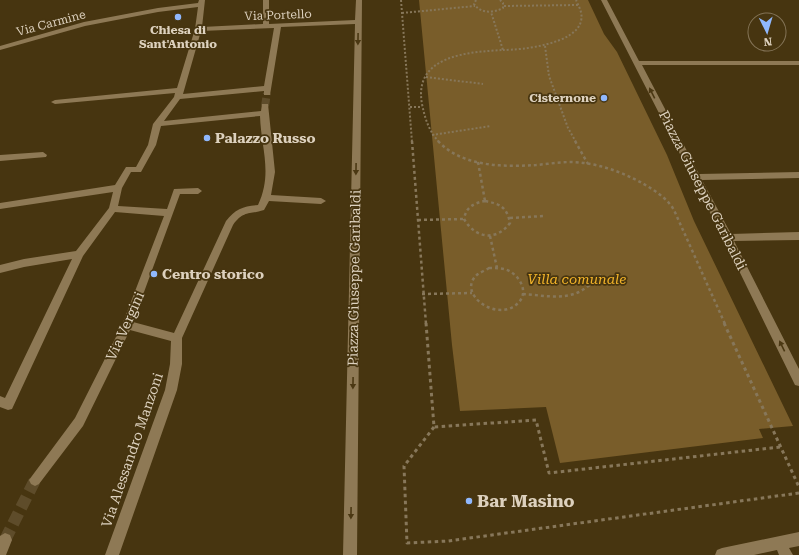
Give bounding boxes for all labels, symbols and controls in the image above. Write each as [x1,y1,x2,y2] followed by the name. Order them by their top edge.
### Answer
[15,7,87,39] street label: Via Carmine
[244,7,312,23] street label: Via Portello
[173,12,183,22] marker: Chiesa di Sant'Antonio
[747,12,787,52] north arrow
[139,23,217,51] place label: Chiesa di Sant'Antonio
[355,33,361,46] one-way arrow
[763,35,773,48] text: N
[649,87,656,99] one-way arrow
[529,91,596,105] place label: Cisternone
[599,93,609,103] marker: Cisternone
[656,108,750,273] street label: Piazza Giuseppe Garibaldi
[215,130,316,146] place label: Palazzo Russo
[202,133,212,143] marker: Palazzo Russo
[353,163,359,176] one-way arrow
[344,189,364,366] street label: Piazza Giuseppe Garibaldi
[162,266,264,282] place label: Centro storico
[149,269,159,279] marker: Centro storico
[528,271,626,287] park label: Villa comunale
[103,289,147,363] street label: Via Vergini
[779,340,785,351] one-way arrow
[98,370,166,529] street label: Via Alessandro Manzoni
[350,377,356,390] one-way arrow
[477,491,575,511] place label: Bar Masino
[464,496,474,506] marker: Bar Masino
[347,507,354,519] one-way arrow

